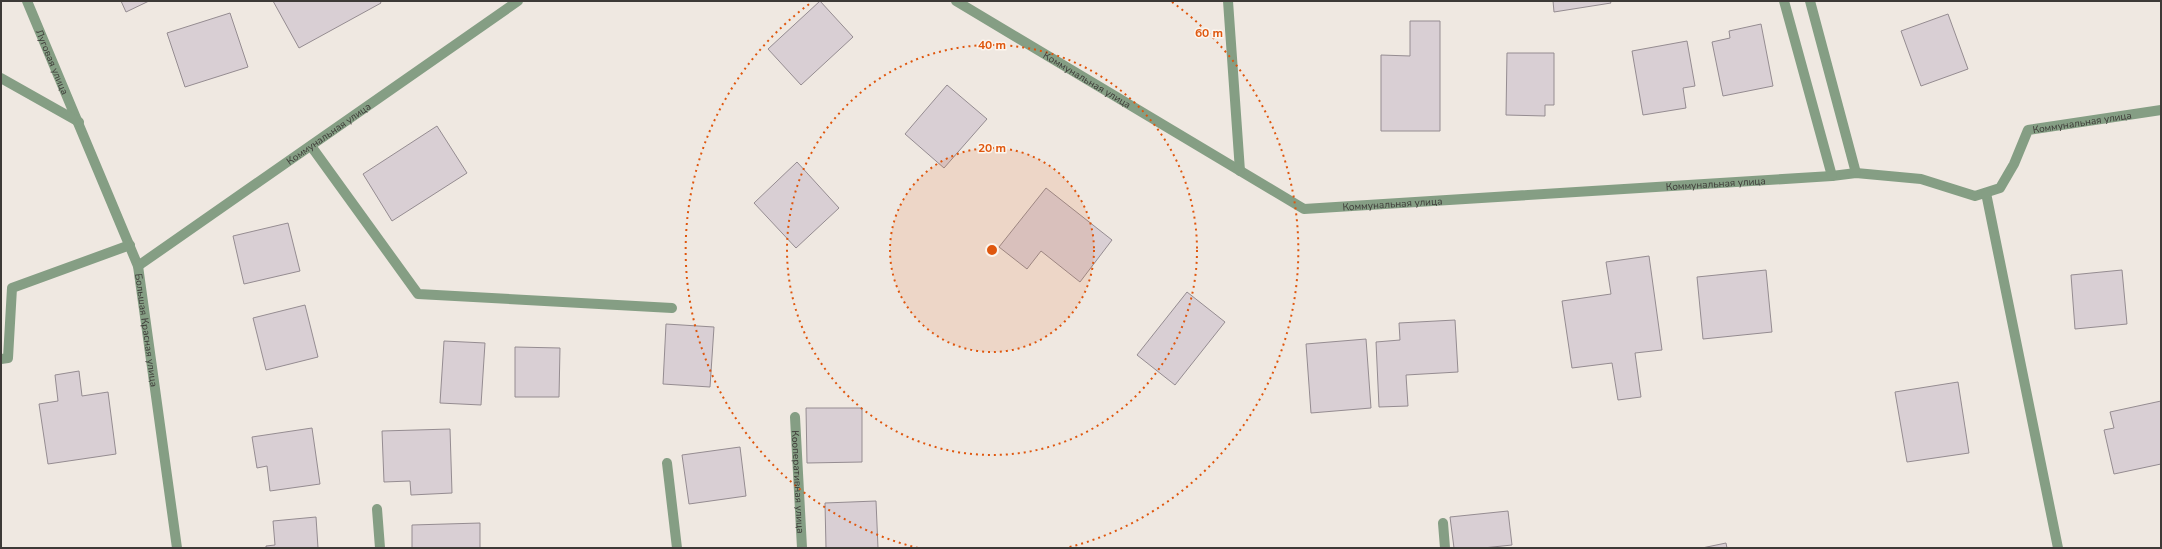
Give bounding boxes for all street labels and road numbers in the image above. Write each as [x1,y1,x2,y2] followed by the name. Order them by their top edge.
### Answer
[32,28,71,97] street label: Луговая улица
[1040,49,1133,112] street label: Коммунальная улица
[284,100,374,168] street label: Коммунальная улица
[2032,109,2133,137] street label: Коммунальная улица
[1665,174,1766,194] street label: Коммунальная улица
[1342,194,1443,215] street label: Коммунальная улица
[131,273,161,388] street label: Большая Красная улица
[788,430,807,534] street label: Кооперативная улица

